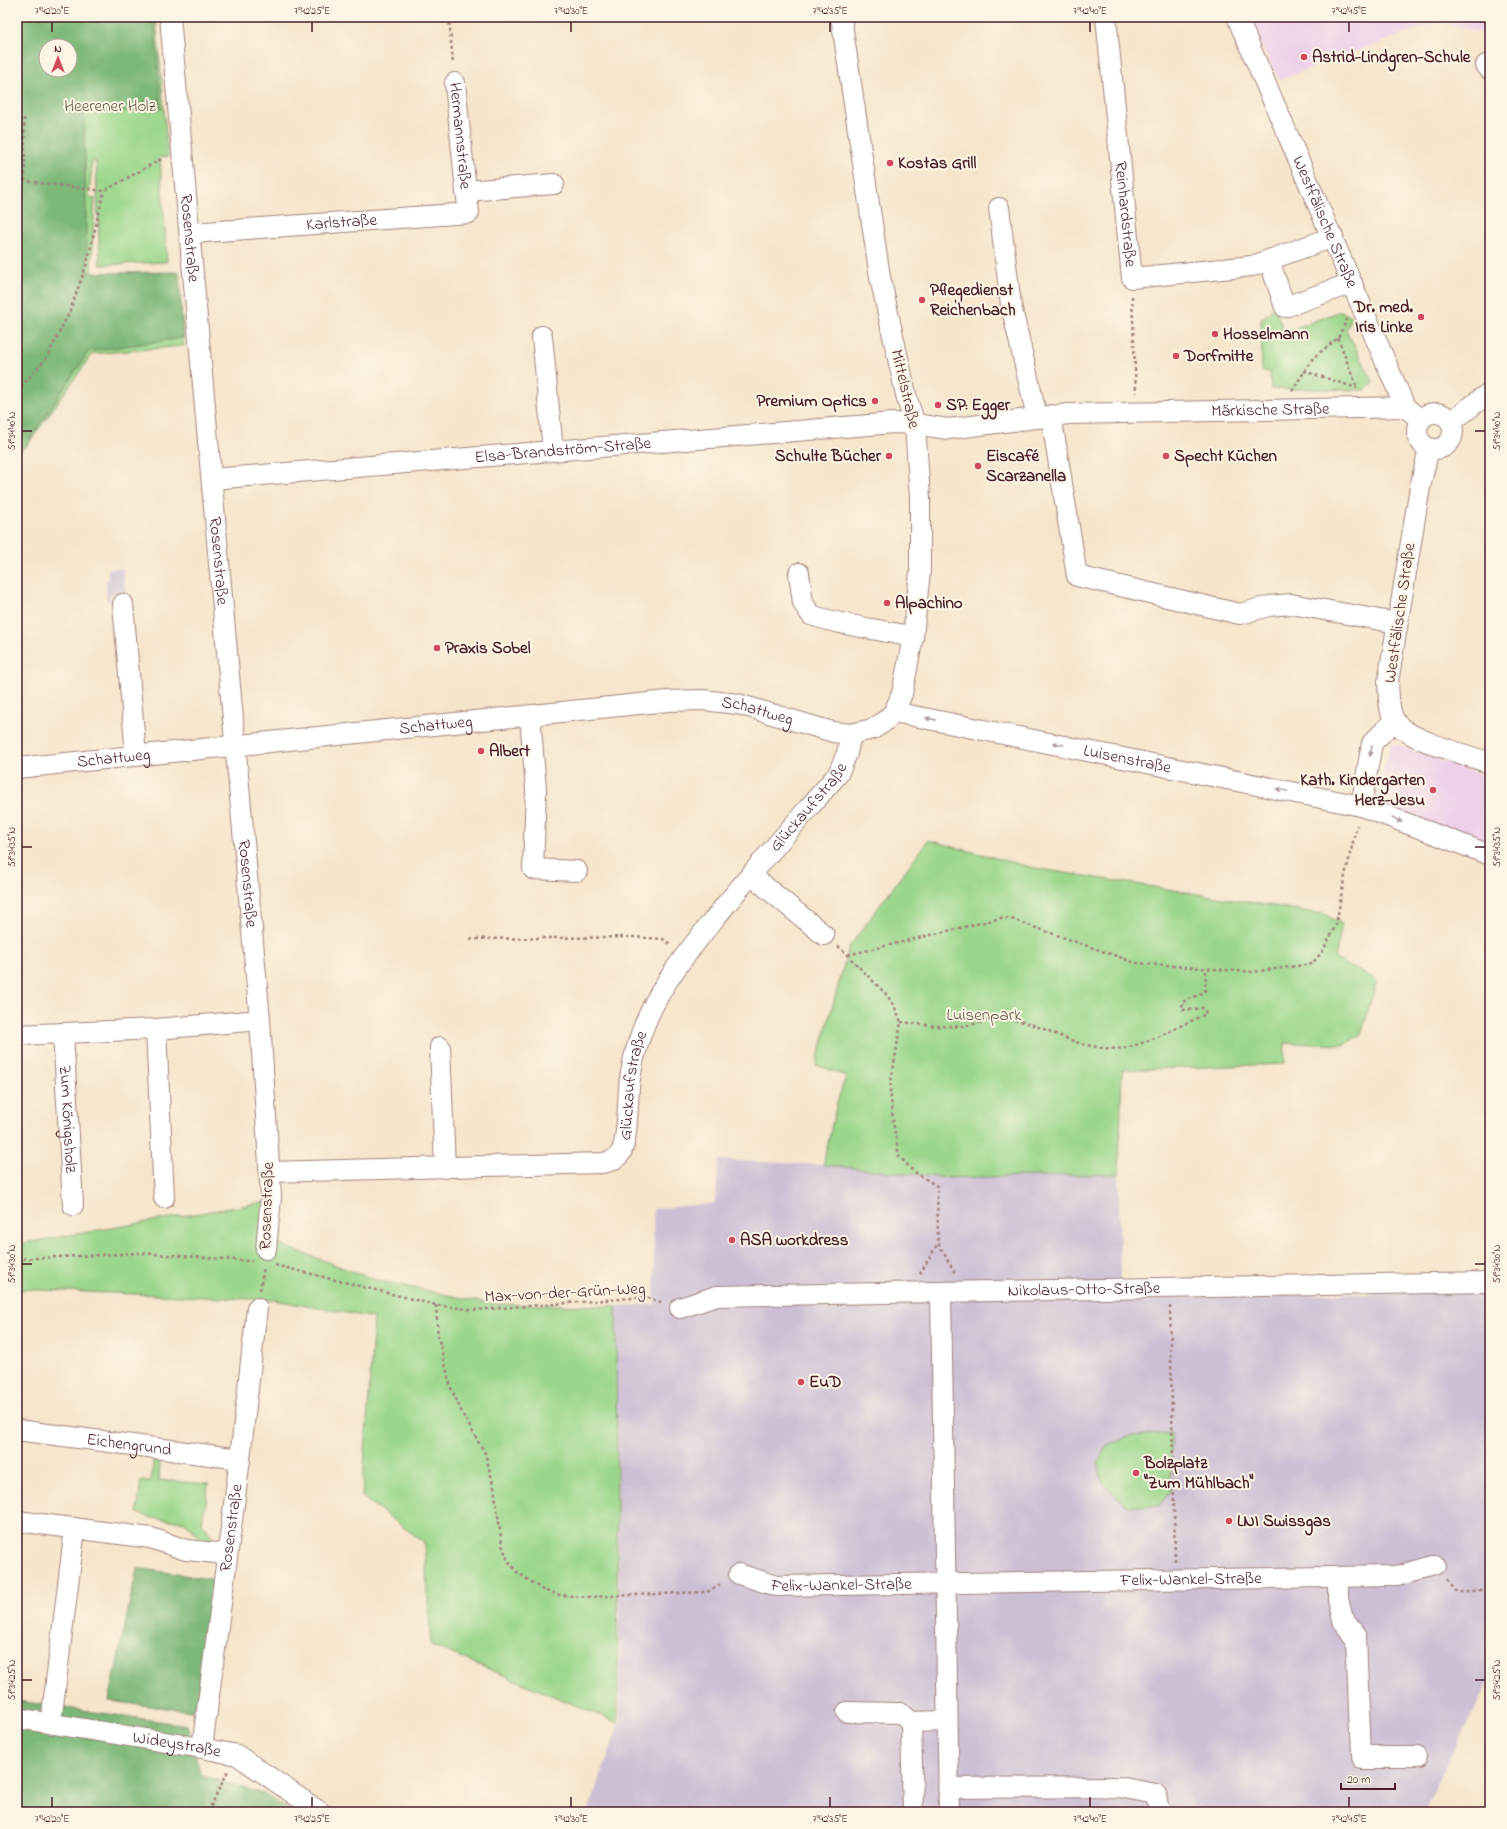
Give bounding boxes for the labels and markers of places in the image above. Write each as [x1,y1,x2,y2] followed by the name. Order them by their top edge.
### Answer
[1312,45,1472,72] place label: Astrid-Lindgren-Schule
[1299,52,1309,62] marker: Astrid-Lindgren-Schule
[898,151,976,176] place label: Kostas Grill
[885,158,895,168] marker: Kostas Grill
[930,278,1015,323] place label: Pflegedienst Reichenbach
[917,295,927,305] marker: Pflegedienst Reichenbach
[1353,295,1414,340] place label: Dr. med. Iris Linke
[1416,312,1426,322] marker: Dr. med. Iris Linke
[1223,322,1309,347] place label: Hosselmann
[1210,329,1220,339] marker: Hosselmann
[1183,344,1255,369] place label: Dorfmitte
[1171,351,1181,361] marker: Dorfmitte
[757,389,867,414] place label: Premium Optics
[946,393,1011,420] place label: SP: Egger
[870,396,880,406] marker: Premium Optics
[933,400,943,410] marker: SP: Egger
[775,444,882,469] place label: Schulte Bücher
[986,444,1066,489] place label: Eiscafé Scarzanella
[1174,444,1278,469] place label: Specht Küchen
[884,451,894,461] marker: Schulte Bücher
[1161,451,1171,461] marker: Specht Küchen
[973,461,983,471] marker: Eiscafé Scarzanella
[895,591,963,616] place label: Alpachino
[882,598,892,608] marker: Alpachino
[445,636,531,661] place label: Praxis Sobel
[432,643,442,653] marker: Praxis Sobel
[489,739,530,764] place label: Albert
[476,746,486,756] marker: Albert
[1300,768,1426,813] place label: Kath. Kindergarten Herz-Jesu
[1428,785,1438,795] marker: Kath. Kindergarten Herz-Jesu
[740,1228,849,1253] place label: ASA workdress
[727,1235,737,1245] marker: ASA workdress
[809,1370,841,1395] place label: EuD
[796,1377,806,1387] marker: EuD
[1143,1451,1253,1496] place label: Bolzplatz "Zum Mühlbach"
[1131,1468,1141,1478] marker: Bolzplatz "Zum Mühlbach"
[1237,1509,1331,1536] place label: LNI Swissgas
[1224,1516,1234,1526] marker: LNI Swissgas

